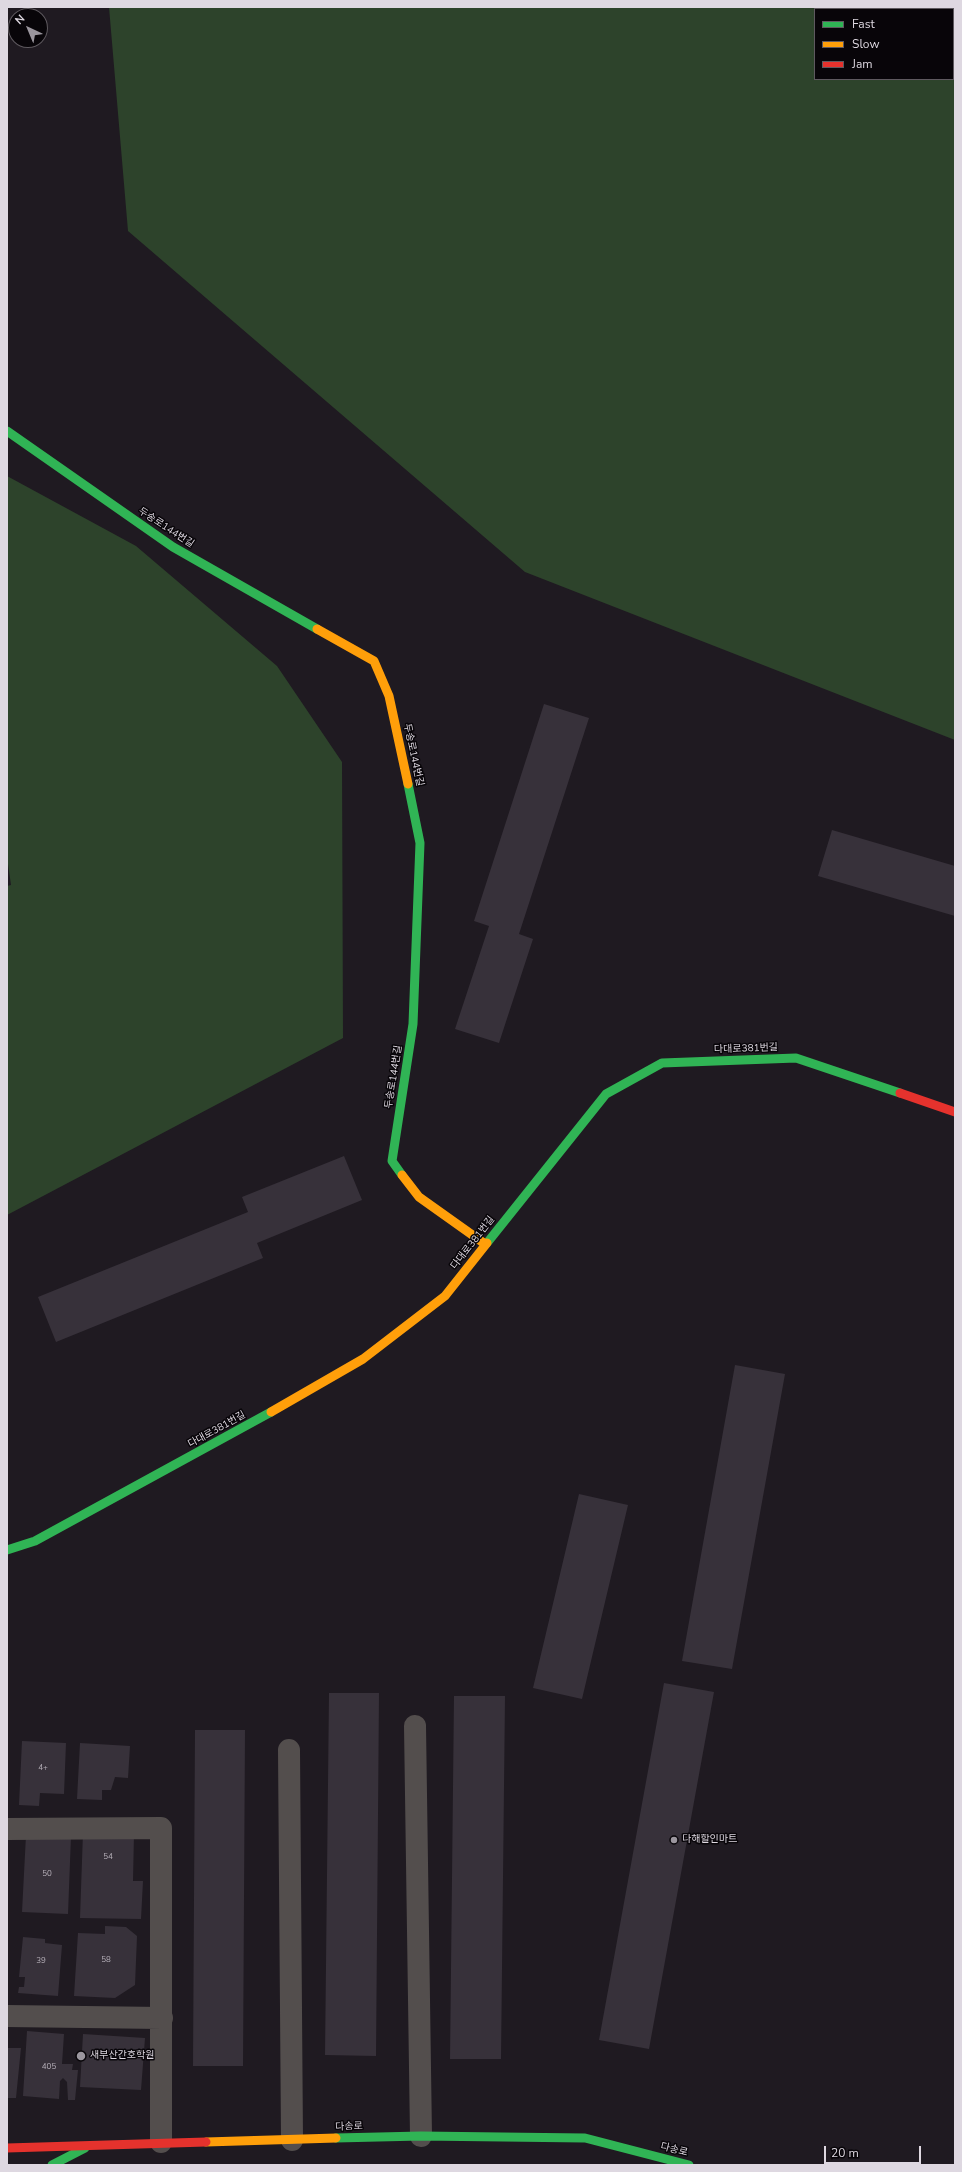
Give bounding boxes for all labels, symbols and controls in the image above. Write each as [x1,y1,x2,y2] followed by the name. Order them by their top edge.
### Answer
[8,8,48,48] north arrow
[814,8,954,80] legend
[12,11,28,28] text: N
[852,16,875,32] text: Fast
[852,36,880,52] text: Slow
[852,56,873,72] text: Jam
[136,506,196,550] street label: 두송로144번길
[400,722,426,788] street label: 두송로144번길
[714,1042,778,1056] street label: 다대로381번길
[383,1044,405,1110] street label: 두송로144번길
[449,1214,497,1272] street label: 다대로381번길
[186,1409,248,1451] street label: 다대로381번길
[38,1763,48,1773] house number: 4+
[682,1834,737,1846] place label: 다해할인마트
[669,1835,679,1845] marker: 다해할인마트
[103,1852,113,1862] house number: 54
[42,1869,52,1879] house number: 50
[101,1955,111,1965] house number: 58
[36,1956,46,1966] house number: 39
[75,2050,87,2062] marker: 새부산간호학원
[90,2050,154,2062] place label: 새부산간호학원
[42,2062,56,2072] house number: 405
[335,2121,363,2133] street label: 다송로
[826,2138,923,2164] scale bar
[659,2141,689,2159] street label: 다송로
[831,2145,859,2161] text: 20 m

